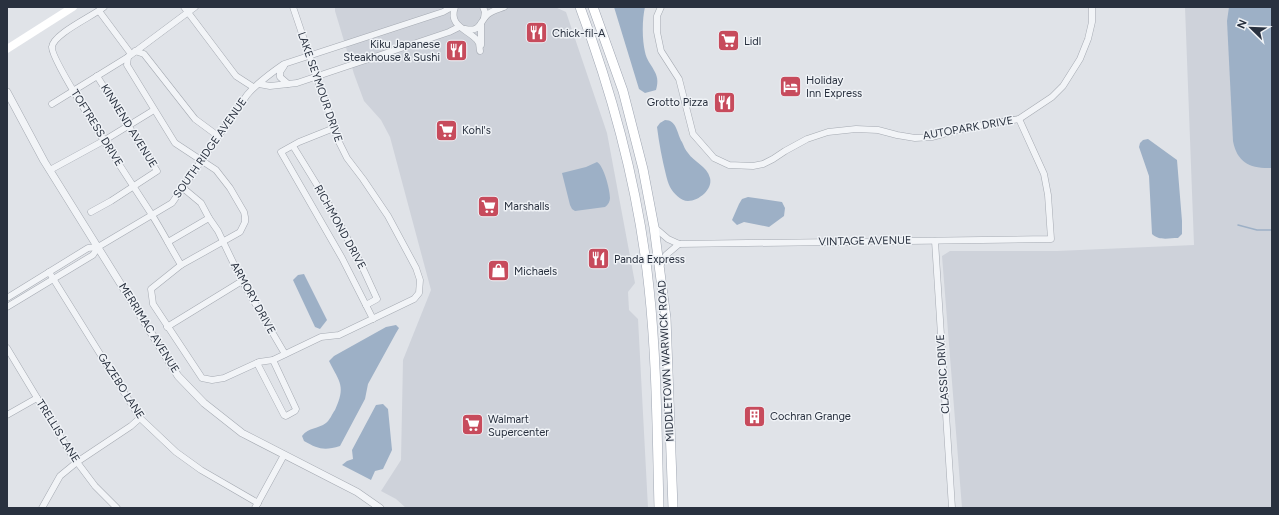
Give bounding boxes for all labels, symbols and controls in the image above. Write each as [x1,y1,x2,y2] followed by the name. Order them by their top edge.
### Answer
[1231,8,1271,48] north arrow
[1235,18,1250,31] text: N
[524,20,550,46] restaurant icon: Chick-fil-A
[552,27,606,40] place label: Chick-fil-A
[716,28,742,54] supermarket icon: Lidl
[295,30,345,144] street label: LAKE SEYMOUR DRIVE
[744,35,761,48] place label: Lidl
[443,37,469,63] restaurant icon: Kiku Japanese Steakhouse & Sushi
[343,38,440,64] place label: Kiku Japanese Steakhouse & Sushi
[777,73,803,99] hotel icon: Holiday Inn Express
[806,74,862,100] place label: Holiday Inn Express
[98,82,160,170] street label: KINNEND AVENUE
[68,87,126,169] street label: TOFTRESS DRIVE
[711,89,737,115] restaurant icon: Grotto Pizza
[171,96,249,200] street label: SOUTH RIDGE AVENUE
[647,96,708,109] place label: Grotto Pizza
[922,114,1014,142] street label: AUTOPARK DRIVE
[434,117,460,143] supermarket icon: Kohl's
[462,124,491,137] place label: Kohl's
[311,183,369,271] street label: RICHMOND DRIVE
[476,193,502,219] supermarket icon: Marshalls
[504,200,549,213] place label: Marshalls
[818,234,912,248] street label: VINTAGE AVENUE
[585,246,611,272] restaurant icon: Panda Express
[614,253,685,266] place label: Panda Express
[486,258,512,284] shop icon: Michaels
[228,260,278,336] street label: ARMORY DRIVE
[514,265,557,278] place label: Michaels
[655,279,677,442] street label: MIDDLETOWN WARWICK ROAD
[116,281,182,375] street label: MERRIMAC AVENUE
[934,334,952,414] street label: CLASSIC DRIVE
[95,351,147,421] street label: GAZEBO LANE
[34,397,82,465] street label: TRELLIS LANE
[741,403,767,429] building icon: Cochran Grange
[770,410,851,423] place label: Cochran Grange
[459,412,485,438] supermarket icon: Walmart Supercenter
[488,413,549,439] place label: Walmart Supercenter

